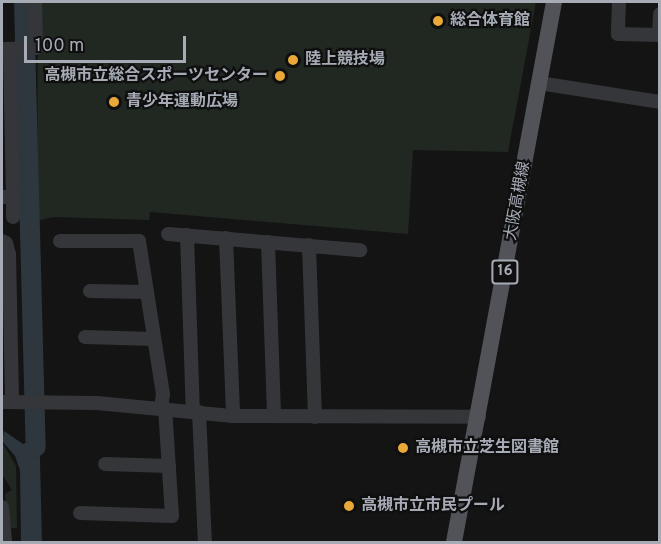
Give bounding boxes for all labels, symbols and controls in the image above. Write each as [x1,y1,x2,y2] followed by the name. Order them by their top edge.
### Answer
[450,11,530,31] place label: 総合体育館
[431,14,445,28] marker: 総合体育館
[27,24,189,62] scale bar
[35,35,84,58] text: 100 m
[305,50,385,70] place label: 陸上競技場
[286,53,300,67] marker: 陸上競技場
[44,66,268,86] place label: 高槻市立総合スポーツセンター
[273,69,287,83] marker: 高槻市立総合スポーツセンター
[126,92,238,112] place label: 青少年運動広場
[107,95,121,109] marker: 青少年運動広場
[502,160,534,242] street label: 大阪高槻線
[490,260,520,284] road number: 16
[415,438,559,458] place label: 高槻市立芝生図書館
[396,441,410,455] marker: 高槻市立芝生図書館
[361,496,505,516] place label: 高槻市立市民プール
[342,499,356,513] marker: 高槻市立市民プール

